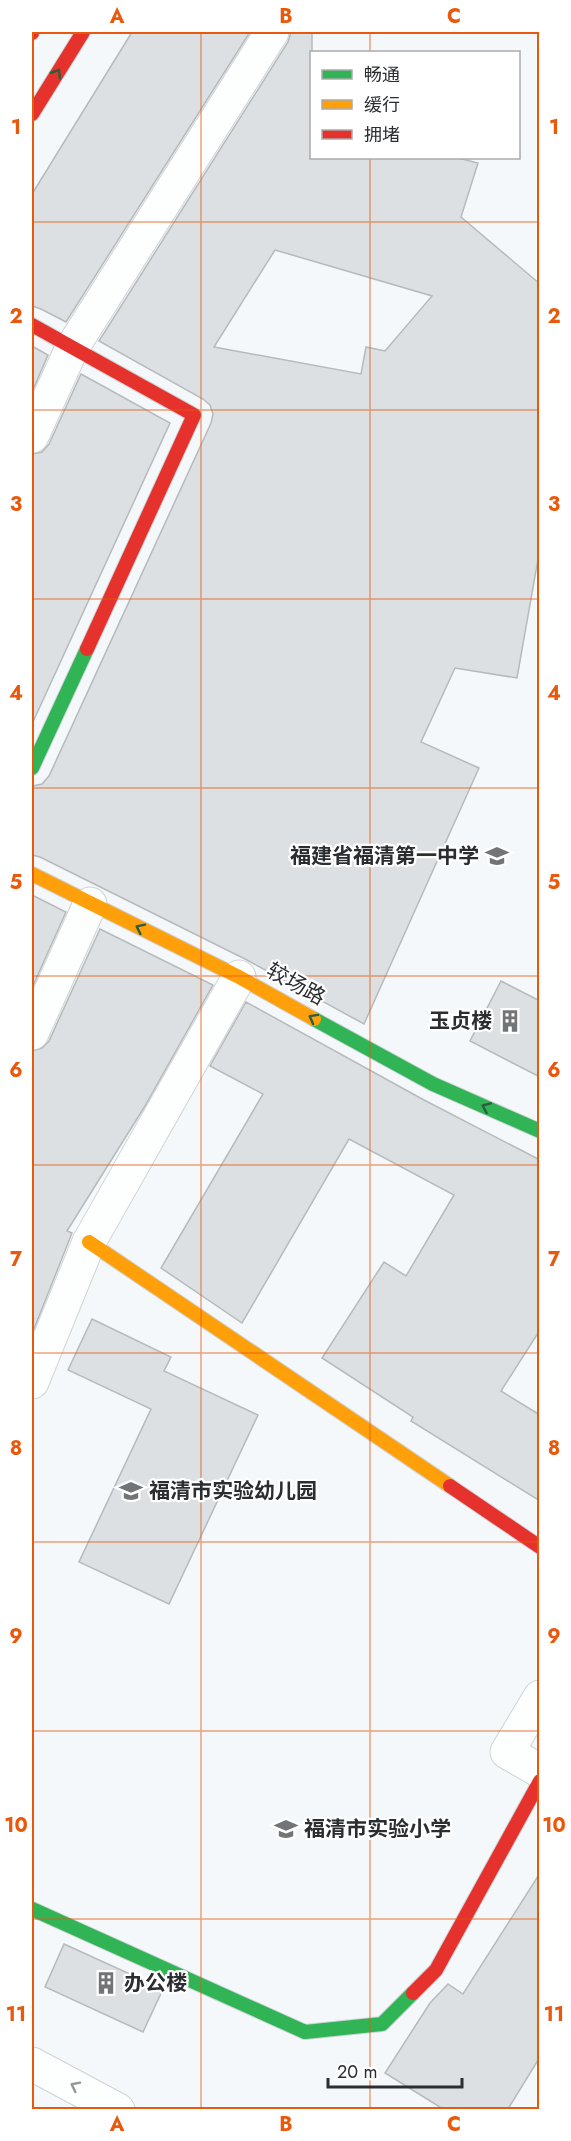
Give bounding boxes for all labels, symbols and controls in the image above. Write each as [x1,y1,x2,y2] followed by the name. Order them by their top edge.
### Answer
[109,2,125,31] text: A
[279,2,293,31] text: B
[447,2,461,31] text: C
[310,51,520,159] legend
[364,62,400,88] text: 畅通
[50,69,62,79] one-way arrow
[364,92,400,118] text: 缓行
[11,113,21,142] text: 1
[549,113,559,142] text: 1
[364,122,400,148] text: 拥堵
[9,302,23,331] text: 2
[547,302,561,331] text: 2
[10,490,22,519] text: 3
[548,490,560,519] text: 3
[9,679,23,708] text: 4
[547,679,561,708] text: 4
[290,841,479,871] place label: 福建省福清第一中学
[484,843,510,869] school or university icon: 福建省福清第一中学
[10,868,23,897] text: 5
[548,868,561,897] text: 5
[135,924,146,936] one-way arrow
[261,956,331,1012] street label: 较场路
[429,1006,492,1036] place label: 玉贞楼
[497,1008,523,1034] building icon: 玉贞楼
[309,1014,319,1025] one-way arrow
[9,1056,23,1085] text: 6
[547,1056,561,1085] text: 6
[481,1102,492,1114] one-way arrow
[10,1245,23,1274] text: 7
[548,1245,561,1274] text: 7
[10,1434,22,1463] text: 8
[548,1434,560,1463] text: 8
[149,1476,317,1506] place label: 福清市实验幼儿园
[118,1478,144,1504] school or university icon: 福清市实验幼儿园
[9,1622,23,1651] text: 9
[547,1622,561,1651] text: 9
[4,1811,28,1840] text: 10
[542,1811,566,1840] text: 10
[304,1814,451,1844] place label: 福清市实验小学
[273,1816,299,1842] school or university icon: 福清市实验小学
[124,1968,187,1998] place label: 办公楼
[93,1970,119,1996] building icon: 办公楼
[6,2000,26,2029] text: 11
[544,2000,564,2029] text: 11
[328,2051,462,2089] scale bar
[337,2059,377,2085] text: 20 m
[71,2082,82,2094] one-way arrow
[109,2110,125,2139] text: A
[279,2110,293,2139] text: B
[447,2110,461,2139] text: C

